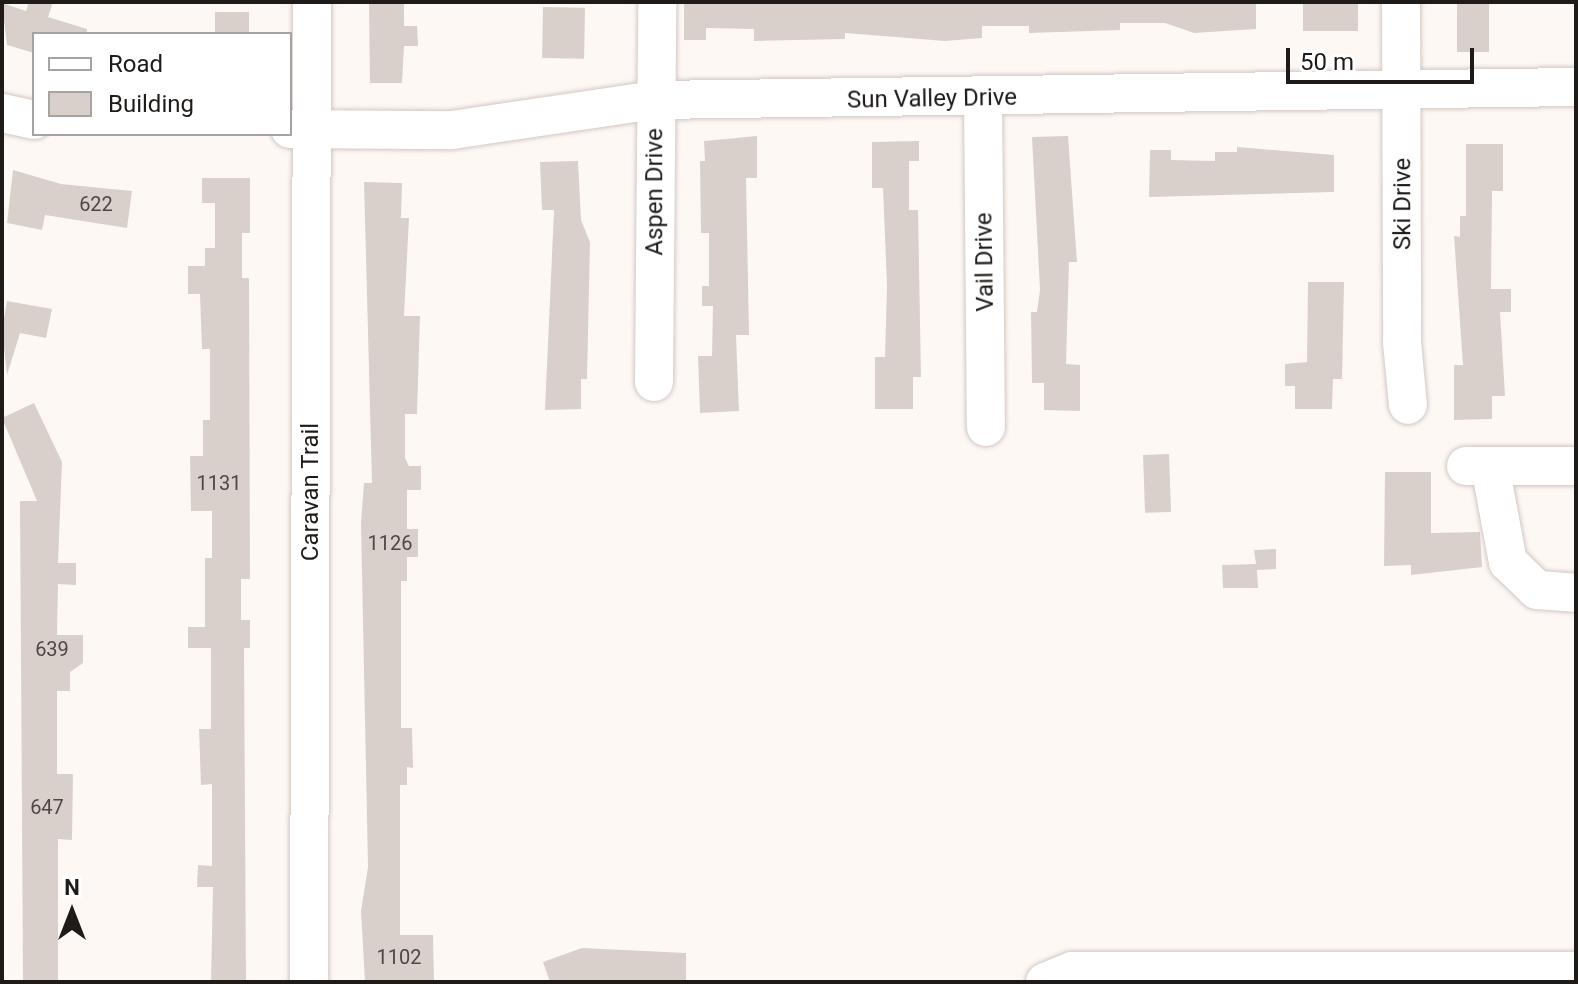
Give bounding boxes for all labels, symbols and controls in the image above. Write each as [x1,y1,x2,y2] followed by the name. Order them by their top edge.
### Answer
[32,32,292,136] legend
[1290,32,1478,82] scale bar
[1300,48,1354,76] text: 50 m
[108,50,163,78] text: Road
[847,83,1017,115] street label: Sun Valley Drive
[108,90,194,118] text: Building
[641,128,669,256] street label: Aspen Drive
[1389,158,1417,250] street label: Ski Drive
[79,192,113,216] house number: 622
[970,212,1000,312] street label: Vail Drive
[297,423,325,561] street label: Caravan Trail
[197,471,241,495] house number: 1131
[368,531,412,555] house number: 1126
[35,637,69,661] house number: 639
[30,795,64,819] house number: 647
[32,872,112,952] north arrow
[64,875,80,900] text: N
[377,945,421,969] house number: 1102

